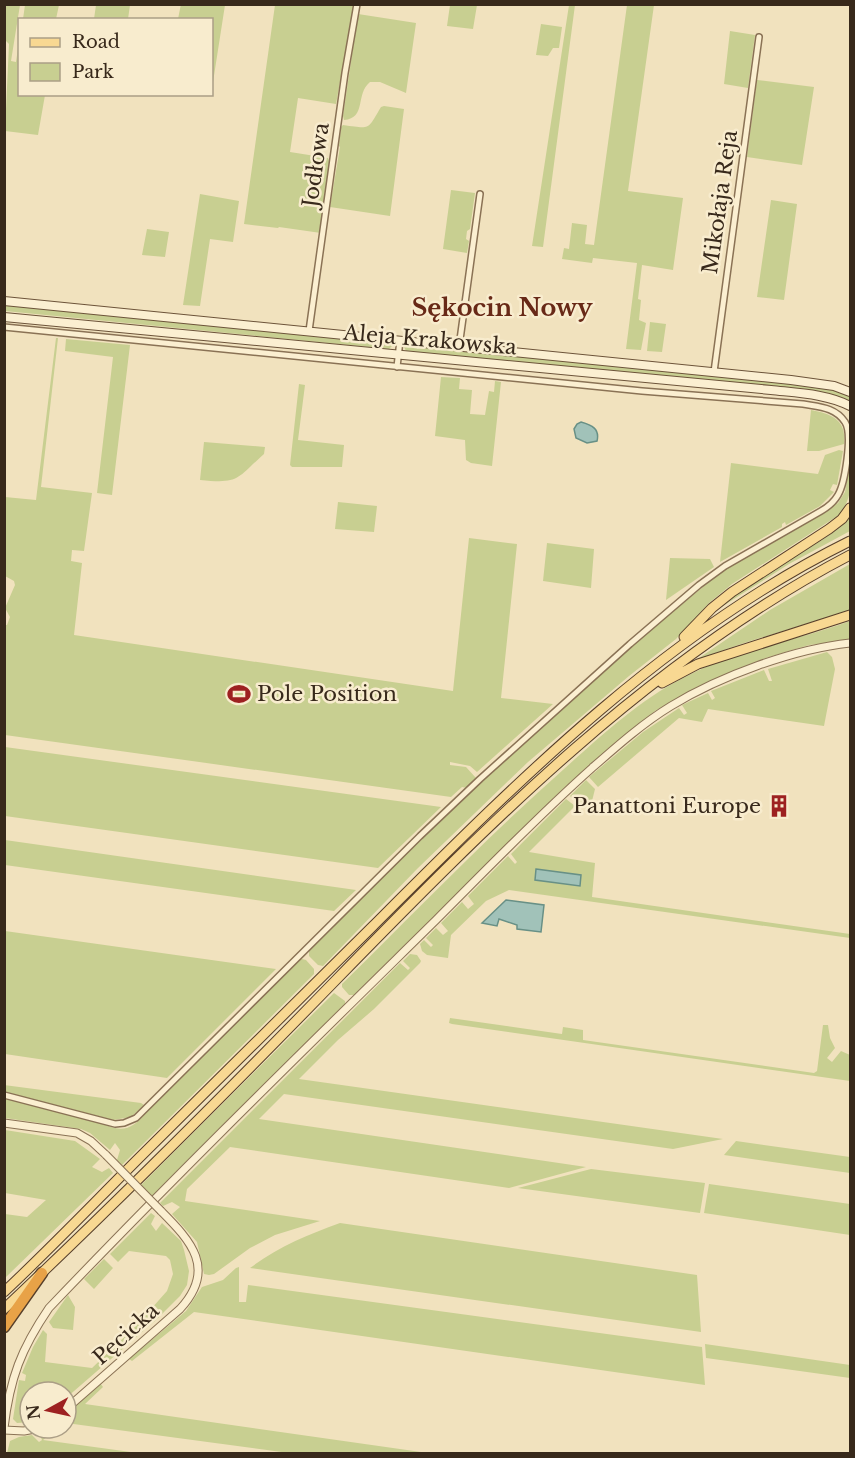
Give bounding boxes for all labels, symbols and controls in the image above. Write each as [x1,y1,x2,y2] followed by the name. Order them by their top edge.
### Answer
[18,18,213,96] legend
[72,31,120,53] text: Road
[72,61,114,83] text: Park
[297,121,335,212] street label: Jodłowa
[697,128,743,275] street label: Mikołaja Reja
[411,293,593,322] district label: Sękocin Nowy
[341,319,518,361] street label: Aleja Krakowska
[226,681,252,707] sports icon: Pole Position
[257,681,397,707] place label: Pole Position
[573,793,761,819] place label: Panattoni Europe
[766,793,792,819] building icon: Panattoni Europe
[88,1297,165,1370] street label: Pęcicka
[18,1380,78,1440] north arrow
[22,1403,44,1421] text: N

